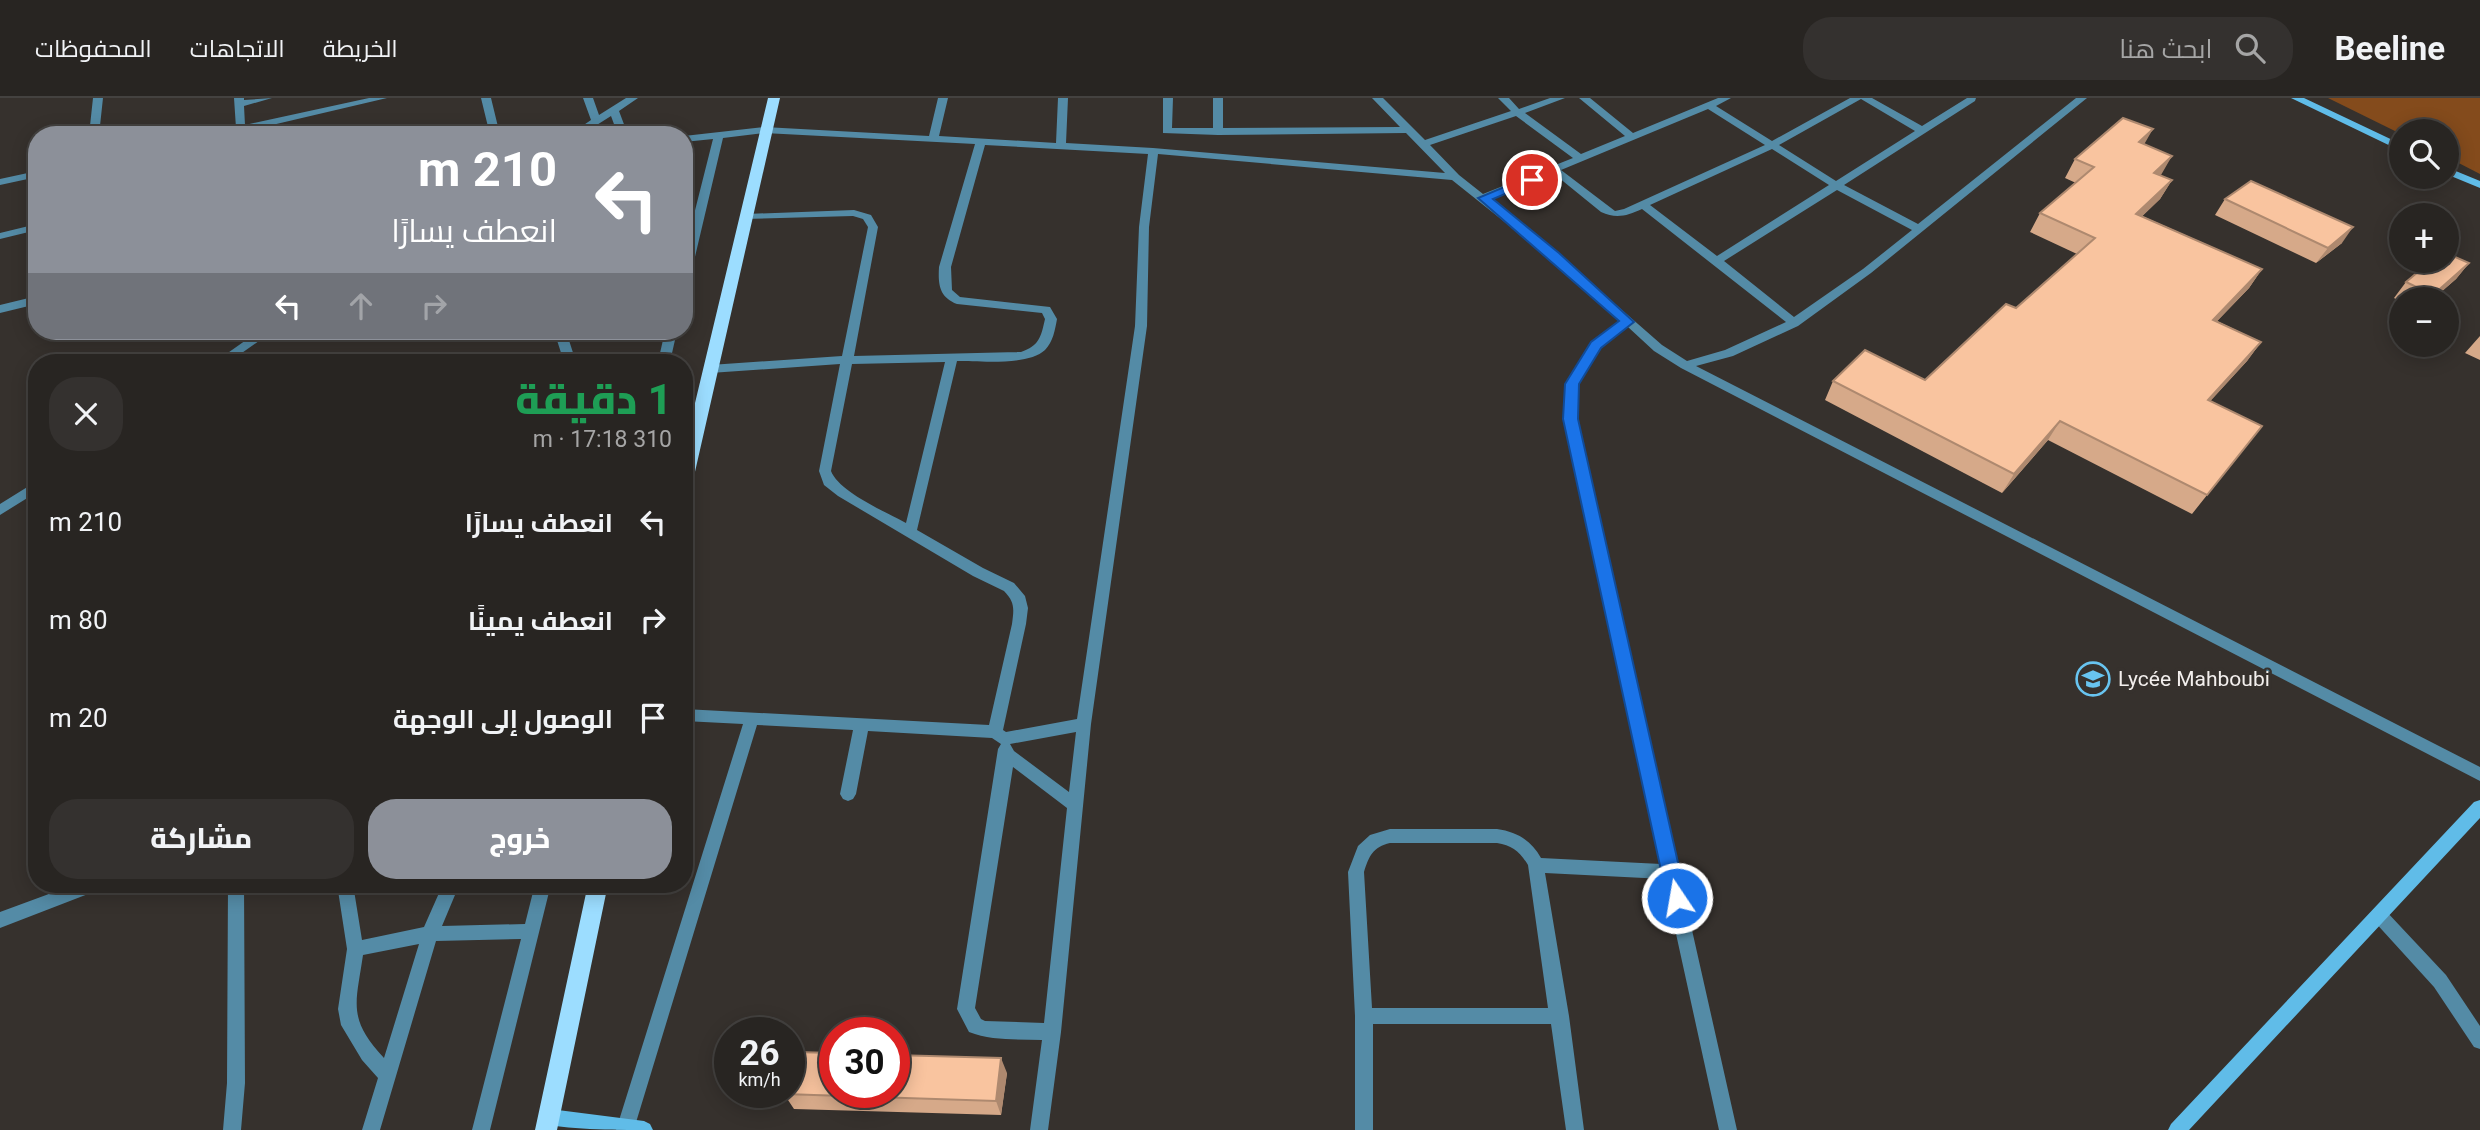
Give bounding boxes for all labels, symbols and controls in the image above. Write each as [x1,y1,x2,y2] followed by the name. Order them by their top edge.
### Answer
[1803,17,2293,80] search box
[2231,29,2269,67] icon: search
[2335,29,2445,68] text: Beeline
[2119,34,2213,64] text: ابحث هنا
[35,35,152,63] text: المحفوظات
[190,35,285,63] text: الاتجاهات
[323,35,398,63] text: الخريطة
[2389,119,2459,357] map controls
[2389,119,2459,189] button: search
[418,141,557,198] text: 210 m
[1502,150,1562,210] pin
[581,154,672,245] icon: left
[1513,161,1551,199] icon: arrive
[2389,203,2459,273] button: +
[391,212,557,250] text: انعطف يسارًا
[269,287,307,325] icon: left
[342,287,380,325] icon: ahead
[415,287,453,325] icon: right
[2389,287,2459,357] button: −
[515,375,672,424] text: 1 دقيقة
[49,377,123,451] button: close
[533,426,672,453] text: 310 m · 17:18
[634,503,672,541] icon: left
[49,507,122,537] text: 210 m
[465,508,613,538] text: انعطف يسارًا
[634,601,672,639] icon: right
[49,605,108,635] text: 80 m
[468,606,613,636] text: انعطف يمينًا
[2074,660,2112,698] school or university icon: Lycée Mahboubi
[2118,667,2270,691] place label: Lycée Mahboubi
[634,699,672,737] icon: arrive
[49,703,108,733] text: 20 m
[393,704,613,734] text: الوصول إلى الوجهة
[49,799,354,879] button: مشاركة
[368,799,672,879] button: خروج
[1640,861,1714,935] position arrow
[819,1017,910,1108] speed limit sign: 30
[739,1033,780,1074] text: 26
[738,1069,781,1090] text: km/h

